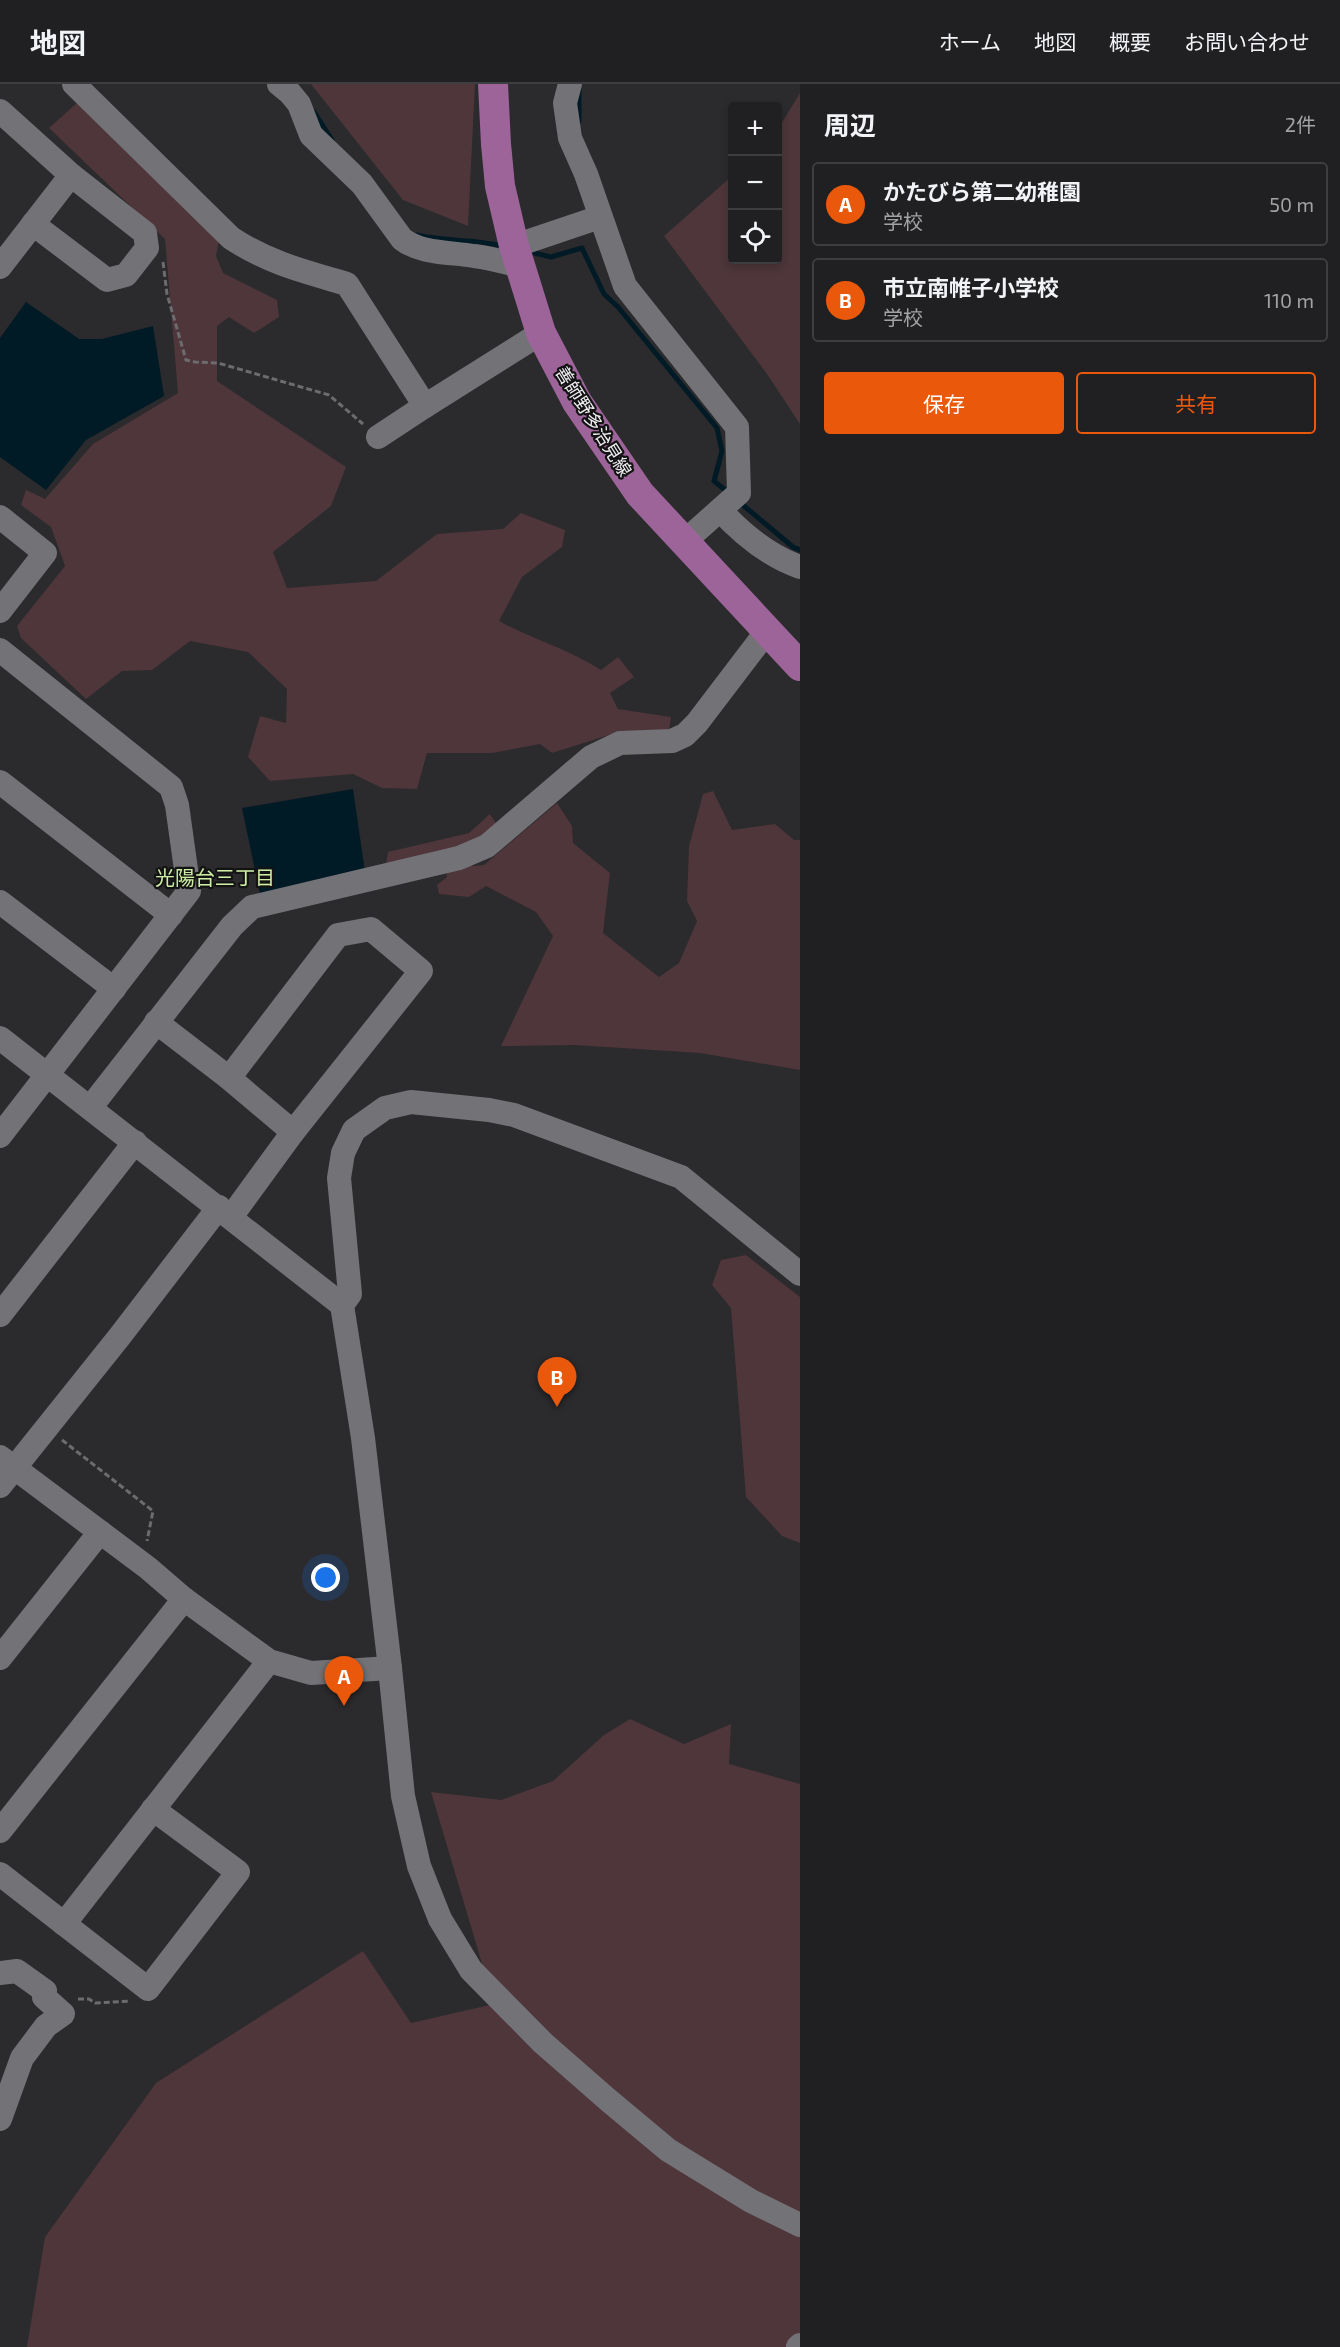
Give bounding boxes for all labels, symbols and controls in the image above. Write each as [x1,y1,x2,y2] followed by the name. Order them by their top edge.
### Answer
[30,25,86,59] text: 地図
[939,29,1001,54] text: ホーム
[1034,29,1076,54] text: 地図
[1109,29,1151,54] text: 概要
[1184,29,1310,54] text: お問い合わせ
[728,102,782,264] map controls
[728,102,782,156] button: +
[824,109,876,140] text: 周辺
[1285,112,1316,136] text: 2件
[728,156,782,210] button: −
[883,178,1081,204] text: かたびら第二幼稚園
[839,192,852,216] text: A
[1269,192,1314,216] text: 50 m
[883,209,923,233] text: 学校
[728,210,782,264] button: locate
[883,274,1059,300] text: 市立南帷子小学校
[839,288,852,312] text: B
[1264,288,1314,312] text: 110 m
[883,305,923,329] text: 学校
[551,362,637,480] street label: 善師野多治見線
[824,372,1064,434] button: 保存
[1076,372,1316,434] button: 共有
[155,865,275,889] district label: 光陽台三丁目
[538,1358,576,1407] pin: B
[311,1563,340,1592] your location
[324,1656,364,1706] pin: A

